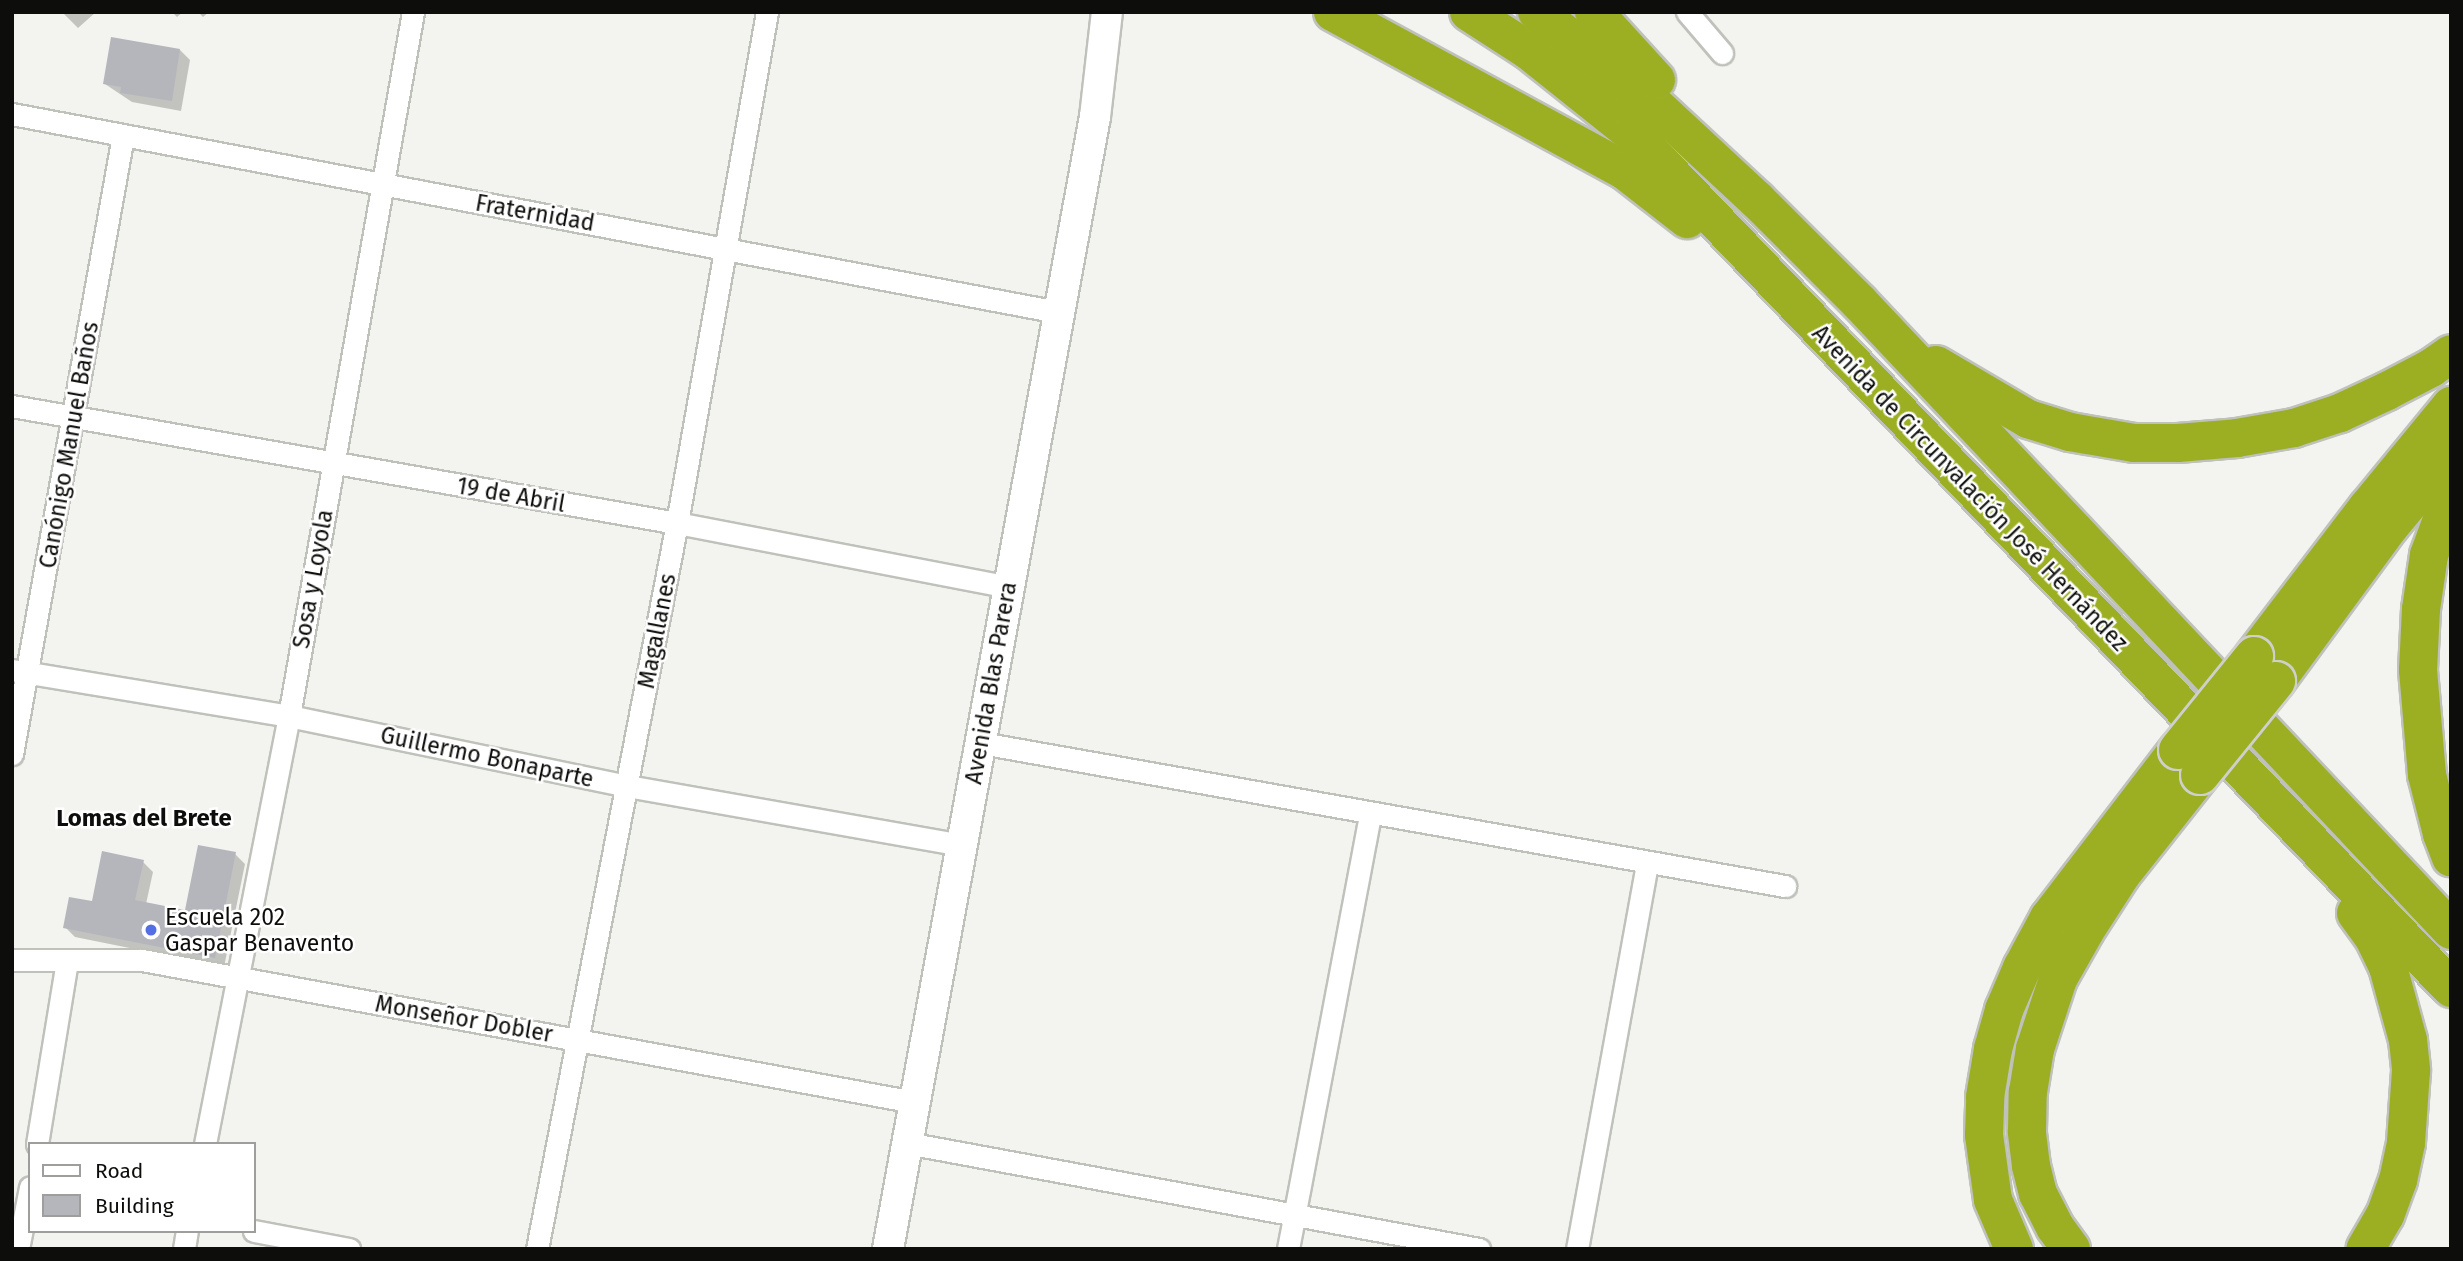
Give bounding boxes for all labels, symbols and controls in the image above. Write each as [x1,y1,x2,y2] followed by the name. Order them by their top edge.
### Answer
[473,189,597,237] street label: Fraternidad
[1807,319,2133,657] street label: Avenida de Circunvalación José Hernández
[34,320,104,570] street label: Canónigo Manuel Baños
[455,472,567,518] street label: 19 de Abril
[287,507,339,651] street label: Sosa y Loyola
[632,571,682,691] street label: Magallanes
[960,580,1022,786] street label: Avenida Blas Parera
[378,721,596,793] street label: Guillermo Bonaparte
[56,805,232,833] district label: Lomas del Brete
[165,903,354,957] place label: Escuela 202 Gaspar Benavento
[143,922,159,938] marker: Escuela 202 Gaspar Benavento
[373,990,555,1048] street label: Monseñor Dobler
[28,1142,256,1233] legend
[95,1158,143,1184] text: Road
[95,1193,174,1219] text: Building

